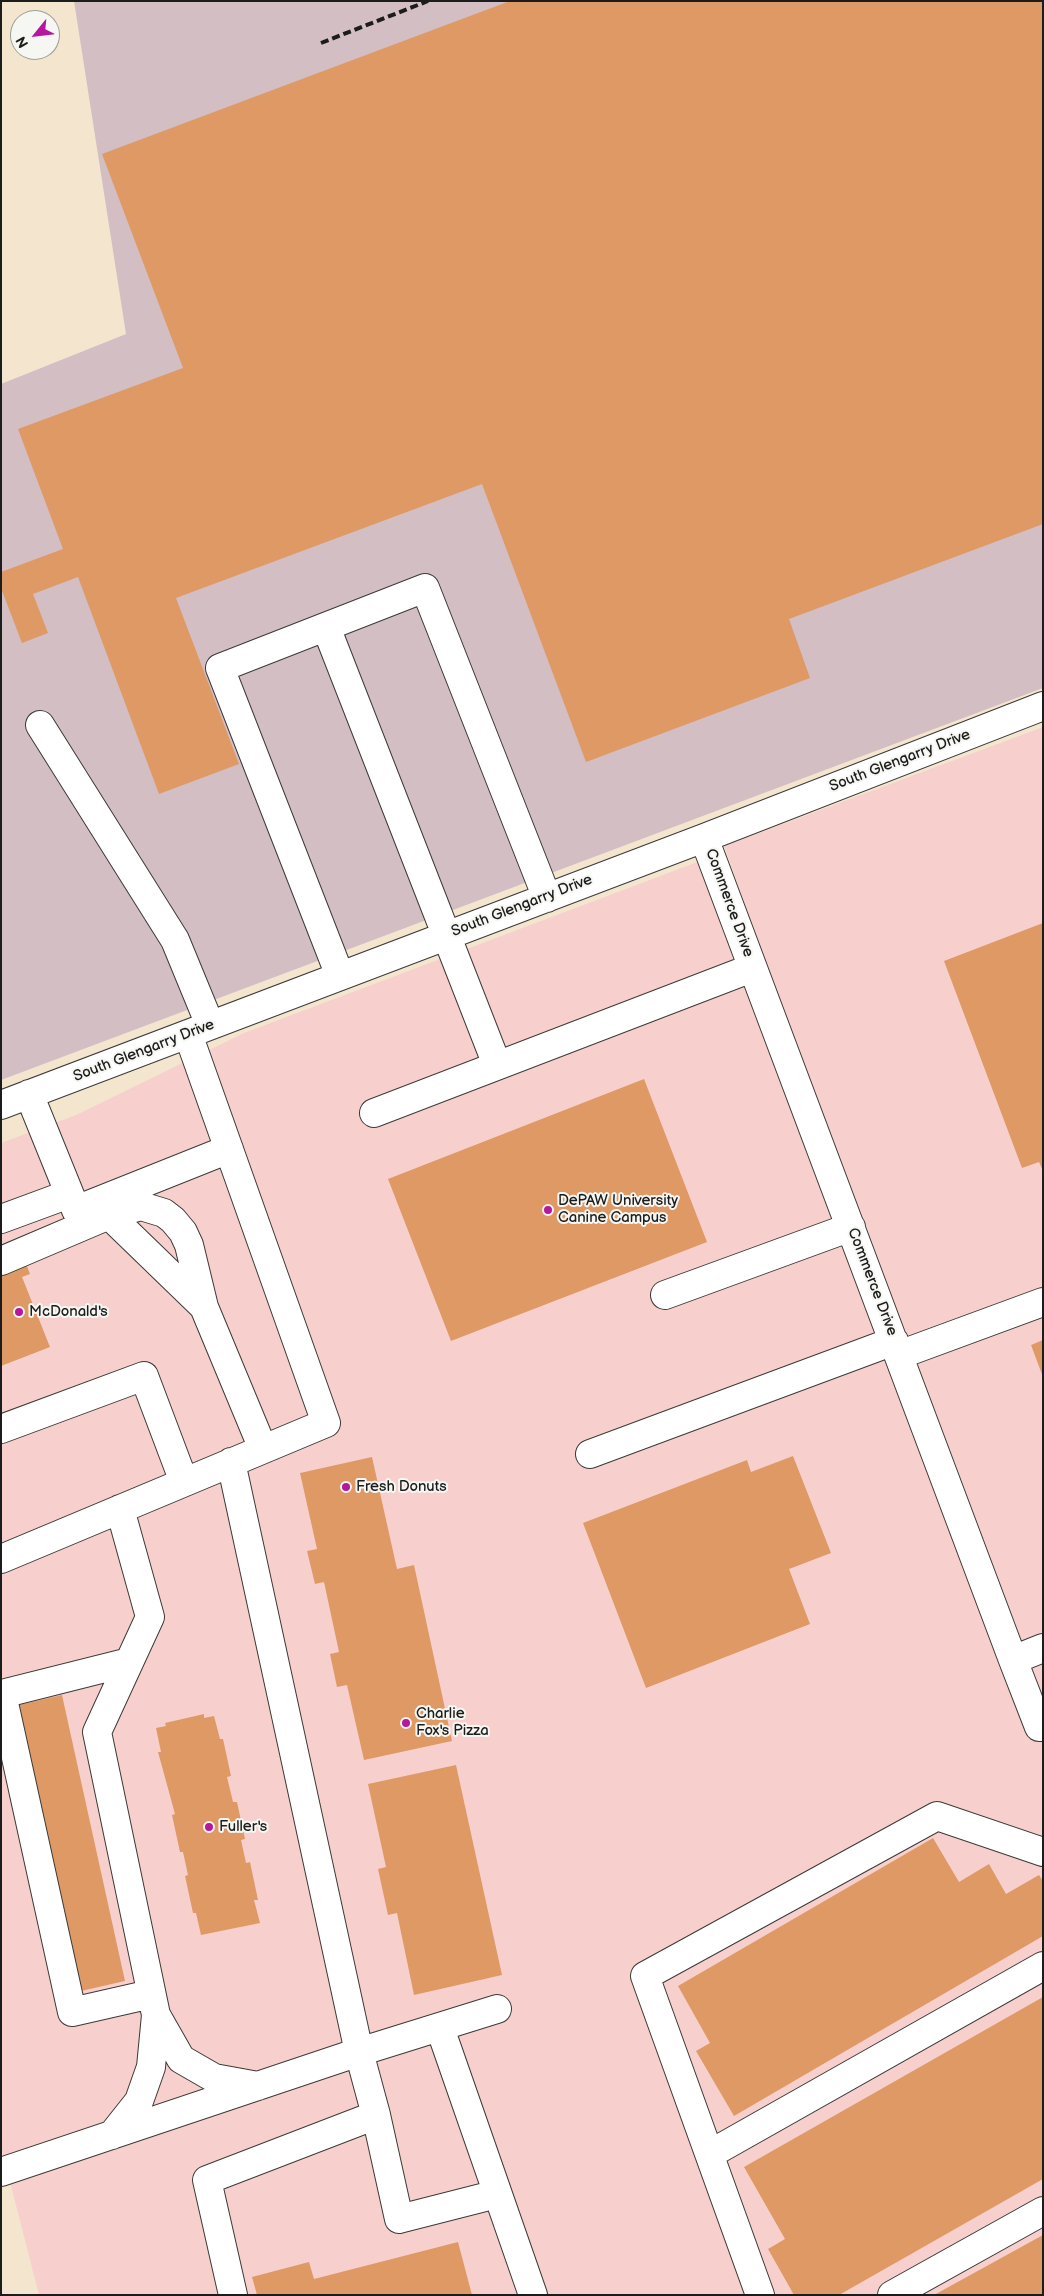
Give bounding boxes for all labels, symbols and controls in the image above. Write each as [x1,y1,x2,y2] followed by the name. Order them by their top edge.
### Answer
[10,10,60,60] north arrow
[12,33,32,51] text: N
[827,726,973,796] street label: South Glengarry Drive
[701,846,757,960] street label: Commerce Drive
[449,871,595,941] street label: South Glengarry Drive
[71,1016,217,1086] street label: South Glengarry Drive
[558,1192,678,1227] place label: DePAW University Canine Campus
[542,1204,554,1216] marker: DePAW University Canine Campus
[843,1225,901,1339] street label: Commerce Drive
[29,1303,108,1321] place label: McDonald's
[13,1306,25,1318] marker: McDonald's
[356,1478,447,1496] place label: Fresh Donuts
[340,1481,352,1493] marker: Fresh Donuts
[416,1705,489,1740] place label: Charlie Fox's Pizza
[400,1717,412,1729] marker: Charlie Fox's Pizza
[219,1818,267,1836] place label: Fuller's
[203,1821,215,1833] marker: Fuller's

